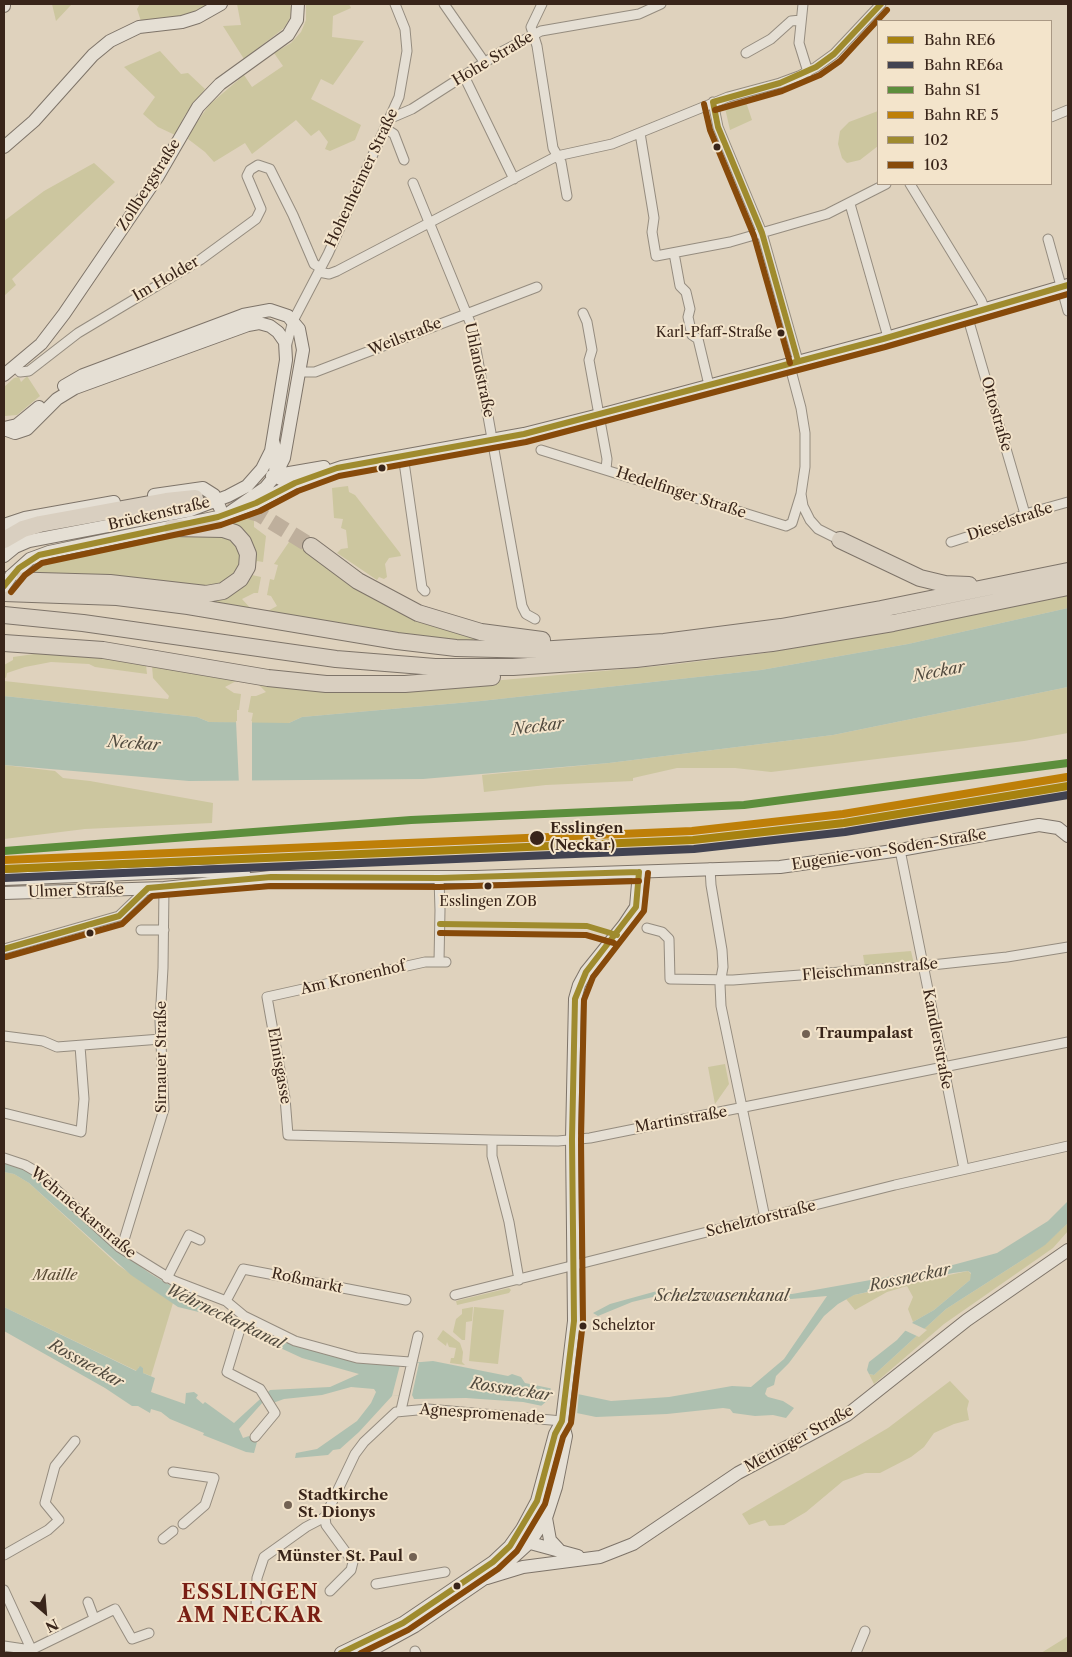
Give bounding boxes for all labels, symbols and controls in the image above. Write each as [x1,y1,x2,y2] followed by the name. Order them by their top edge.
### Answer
[877,20,1052,185] legend
[449,28,537,90] street label: Hohe Straße
[924,30,995,49] text: Bahn RE6
[924,55,1003,74] text: Bahn RE6a
[924,80,980,99] text: Bahn S1
[924,105,999,124] text: Bahn RE 5
[322,106,402,250] street label: Hohenheimer Straße
[924,130,948,149] text: 102
[114,136,184,234] street label: Zollbergstraße
[712,142,722,152] unlabelled marker
[924,155,948,174] text: 103
[130,253,202,305] street label: Im Holder
[366,314,444,360] street label: Weilstraße
[460,321,498,419] street label: Uhlandstraße
[656,325,772,341] place label: Karl-Pfaff-Straße
[776,328,786,338] marker: Karl-Pfaff-Straße
[977,375,1015,453] street label: Ottostraße
[377,463,387,473] unlabelled marker
[614,463,748,523] street label: Hedelfinger Straße
[106,494,212,534] street label: Brückenstraße
[965,499,1055,545] street label: Dieselstraße
[911,658,967,686] water label: Neckar
[511,714,565,740] water label: Neckar
[107,733,161,755] water label: Neckar
[550,820,623,855] place label: Esslingen (Neckar)
[790,826,988,874] street label: Eugenie-von-Soden-Straße
[528,829,546,847] marker: Esslingen (Neckar)
[28,880,124,902] street label: Ulmer Straße
[483,881,493,891] marker: Esslingen ZOB
[439,894,537,910] place label: Esslingen ZOB
[85,928,95,938] unlabelled marker
[801,955,939,985] street label: Fleischmannstraße
[299,957,407,999] street label: Am Kronenhof
[918,987,956,1091] street label: Kandlerstraße
[153,1001,171,1113] street label: Sirnauer Straße
[816,1025,913,1043] place label: Traumpalast
[263,1026,295,1106] street label: Ehnisgasse
[800,1028,812,1040] marker: Traumpalast
[634,1103,728,1137] street label: Martinstraße
[27,1164,139,1262] street label: Wehrneckarstraße
[704,1197,818,1241] street label: Schelztorstraße
[868,1260,952,1296] water label: Rossneckar
[270,1265,344,1297] street label: Roßmarkt
[33,1267,77,1285] park label: Maille
[163,1280,287,1354] water label: Wehrneckarkanal
[655,1286,789,1306] water label: Schelzwasenkanal
[592,1318,655,1334] place label: Schelztor
[578,1321,588,1331] marker: Schelztor
[45,1336,127,1392] water label: Rossneckar
[469,1374,553,1406] water label: Rossneckar
[419,1401,545,1427] street label: Agnespromenade
[741,1402,857,1476] street label: Mettinger Straße
[298,1487,388,1522] place label: Stadtkirche St. Dionys
[282,1499,294,1511] marker: Stadtkirche St. Dionys
[277,1548,403,1566] place label: Münster St. Paul
[407,1551,419,1563] marker: Münster St. Paul
[176,1581,324,1628] district label: ESSLINGEN AM NECKAR
[452,1581,462,1591] unlabelled marker
[20,1587,70,1637] north arrow
[42,1615,61,1636] text: N

